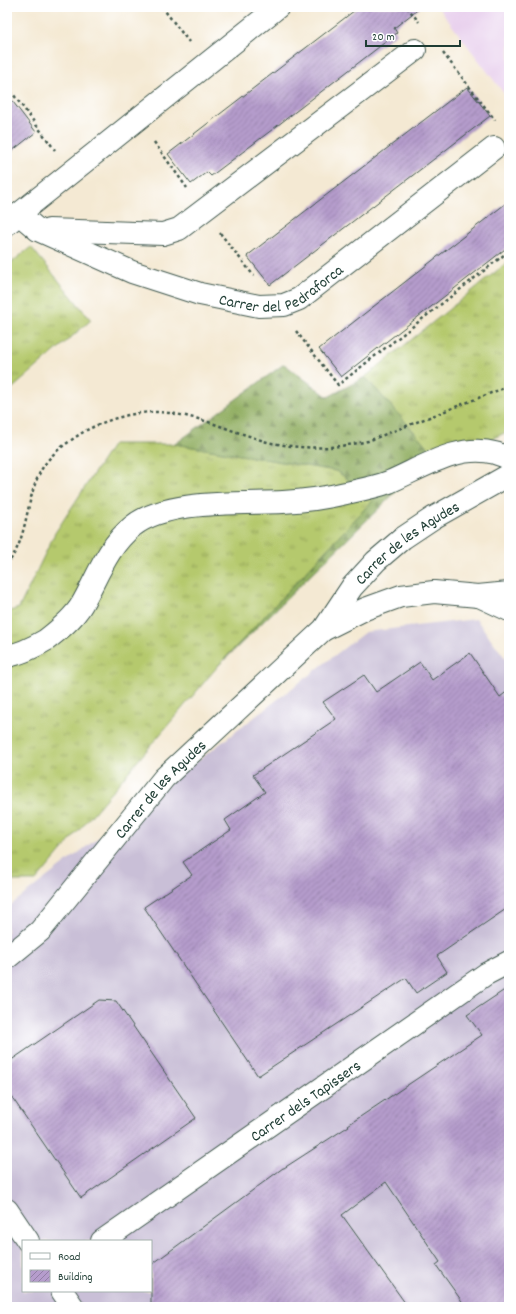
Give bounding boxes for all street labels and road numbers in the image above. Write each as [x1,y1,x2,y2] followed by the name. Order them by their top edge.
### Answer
[217,260,349,320] street label: Carrer del Pedraforca
[351,496,465,591] street label: Carrer de les Agudes
[110,735,213,845] street label: Carrer de les Agudes
[246,1055,366,1149] street label: Carrer dels Tapissers

